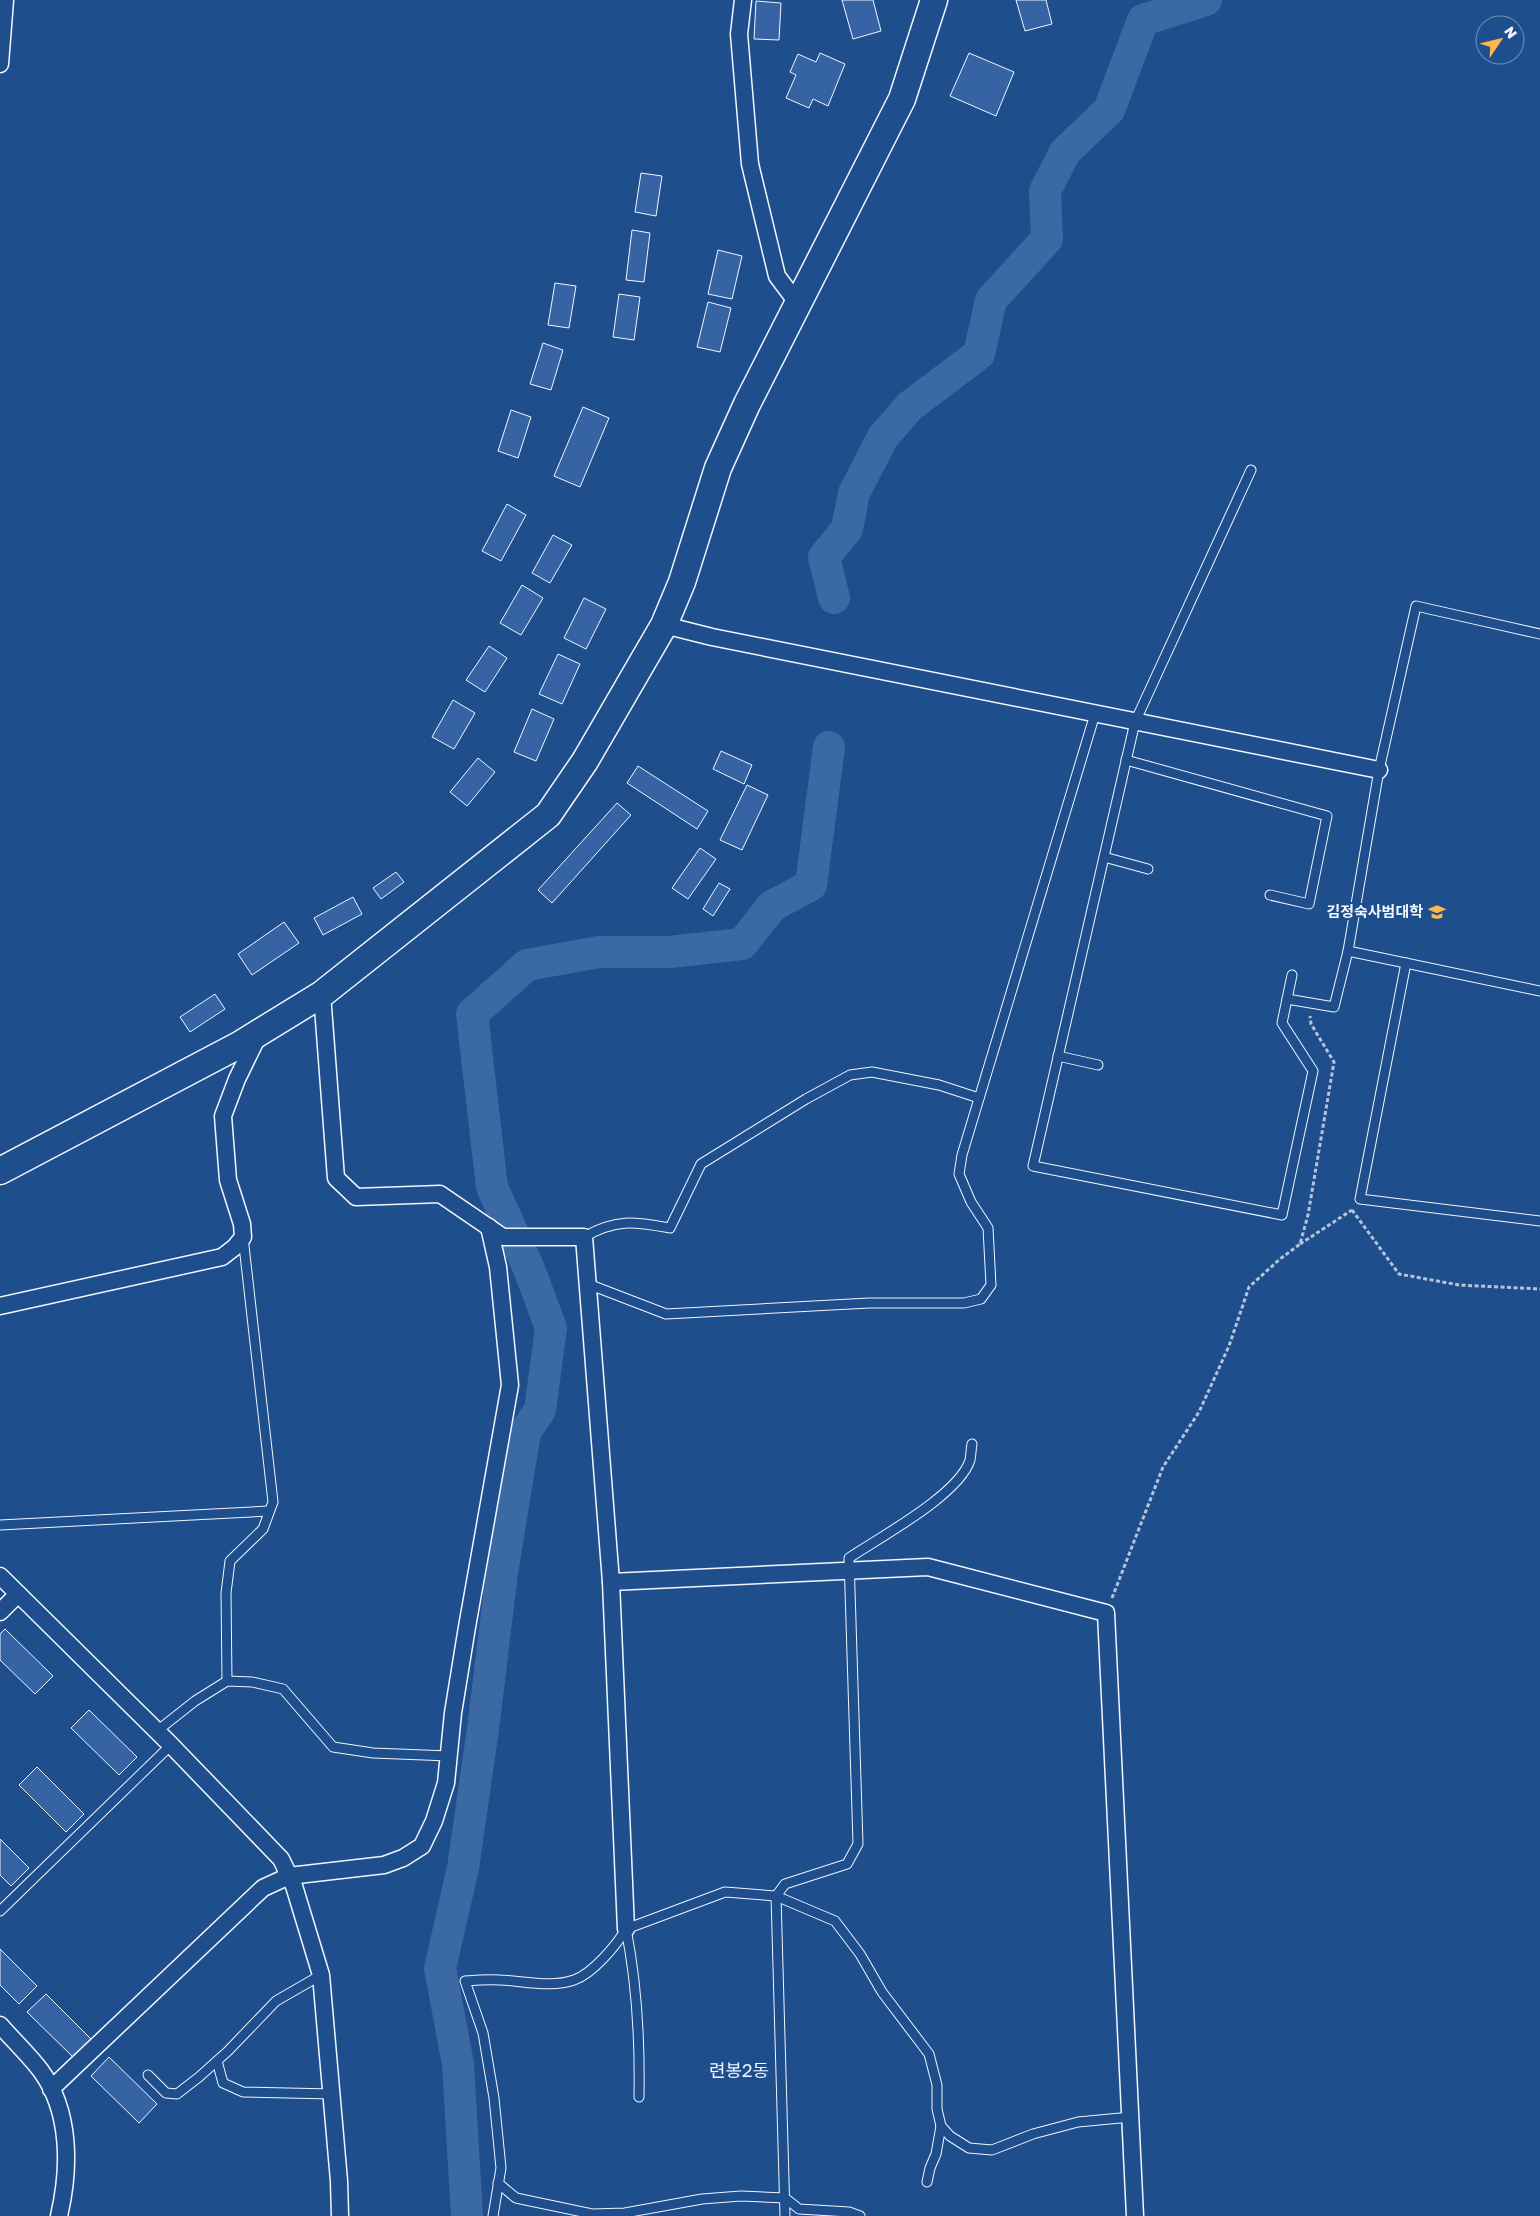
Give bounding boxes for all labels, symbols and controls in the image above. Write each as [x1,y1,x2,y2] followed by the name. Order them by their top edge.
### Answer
[1475,15,1525,65] north arrow
[1501,23,1521,41] text: N
[1326,902,1423,920] place label: 김정숙사범대학
[1427,902,1447,922] school or university icon: 김정숙사범대학
[709,2059,769,2081] district label: 련봉2동

